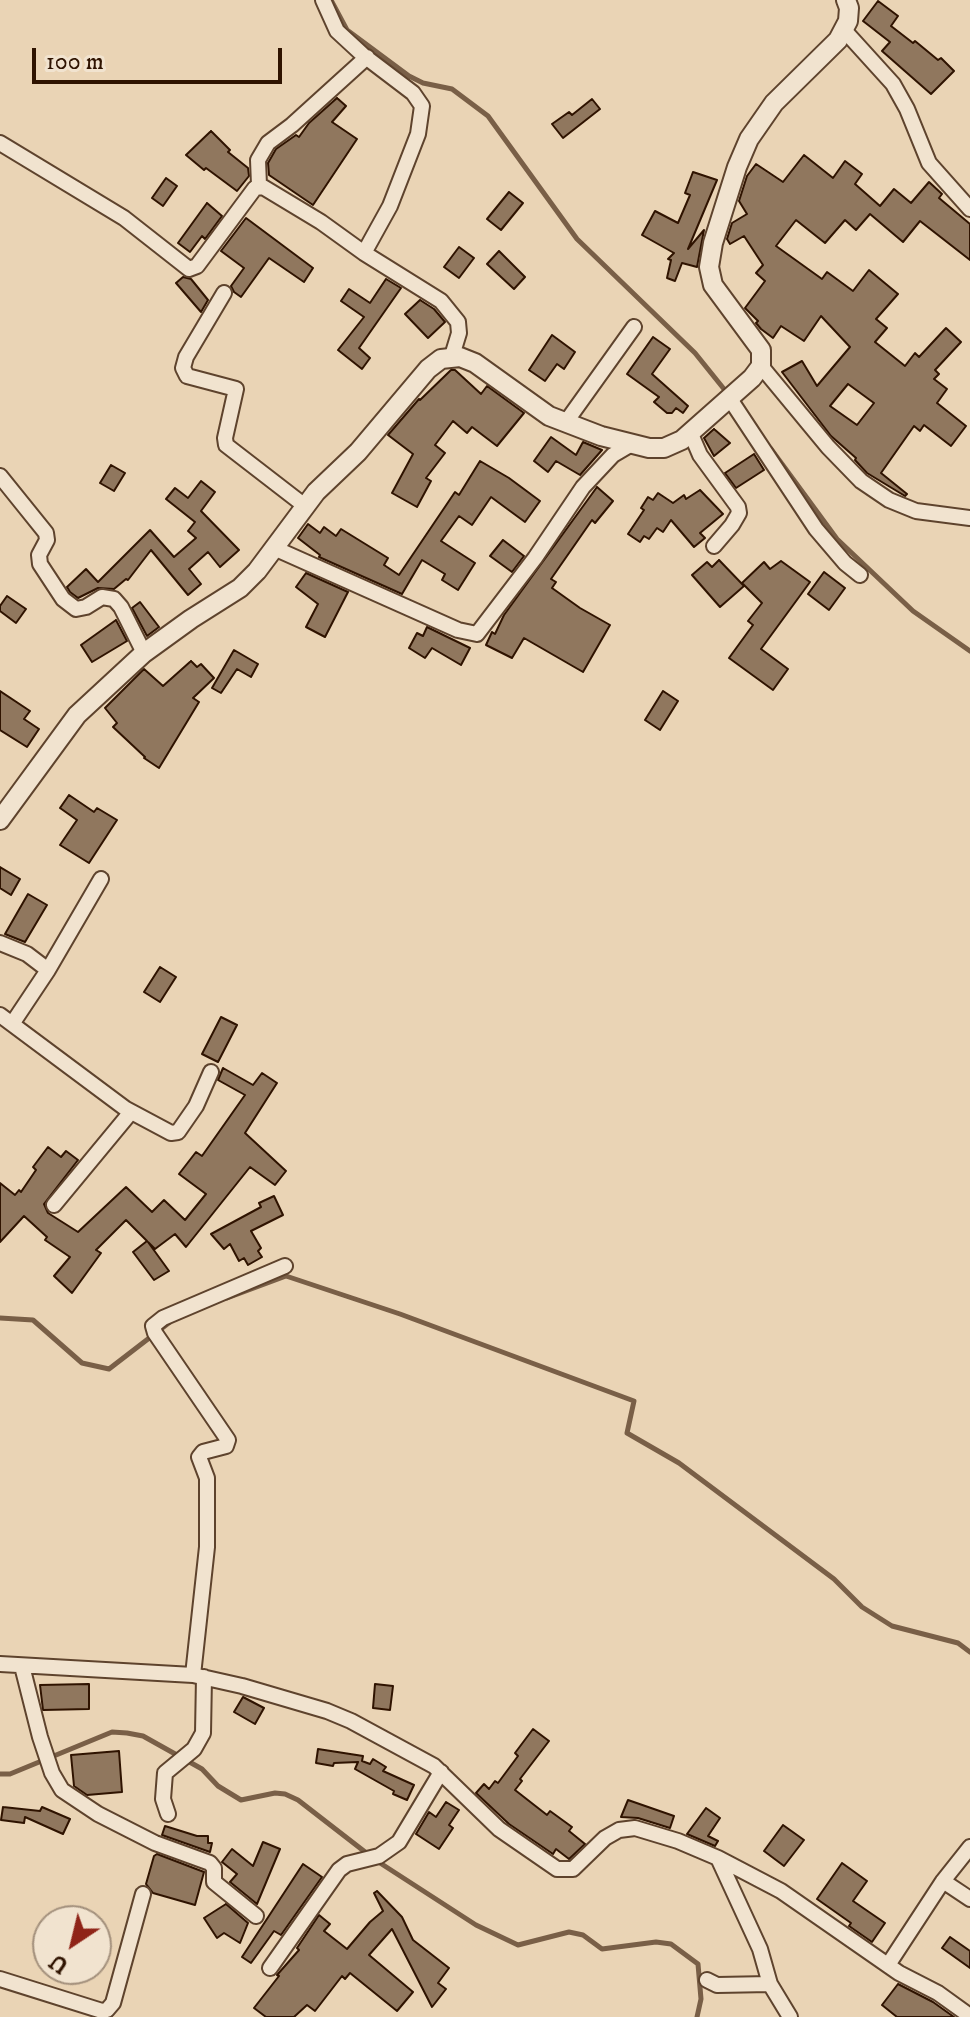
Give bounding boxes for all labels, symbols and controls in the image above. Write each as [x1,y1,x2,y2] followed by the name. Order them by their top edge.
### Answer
[36,32,286,82] scale bar
[46,47,104,77] text: 100 m
[32,1905,112,1985] north arrow
[44,1947,74,1979] text: U

